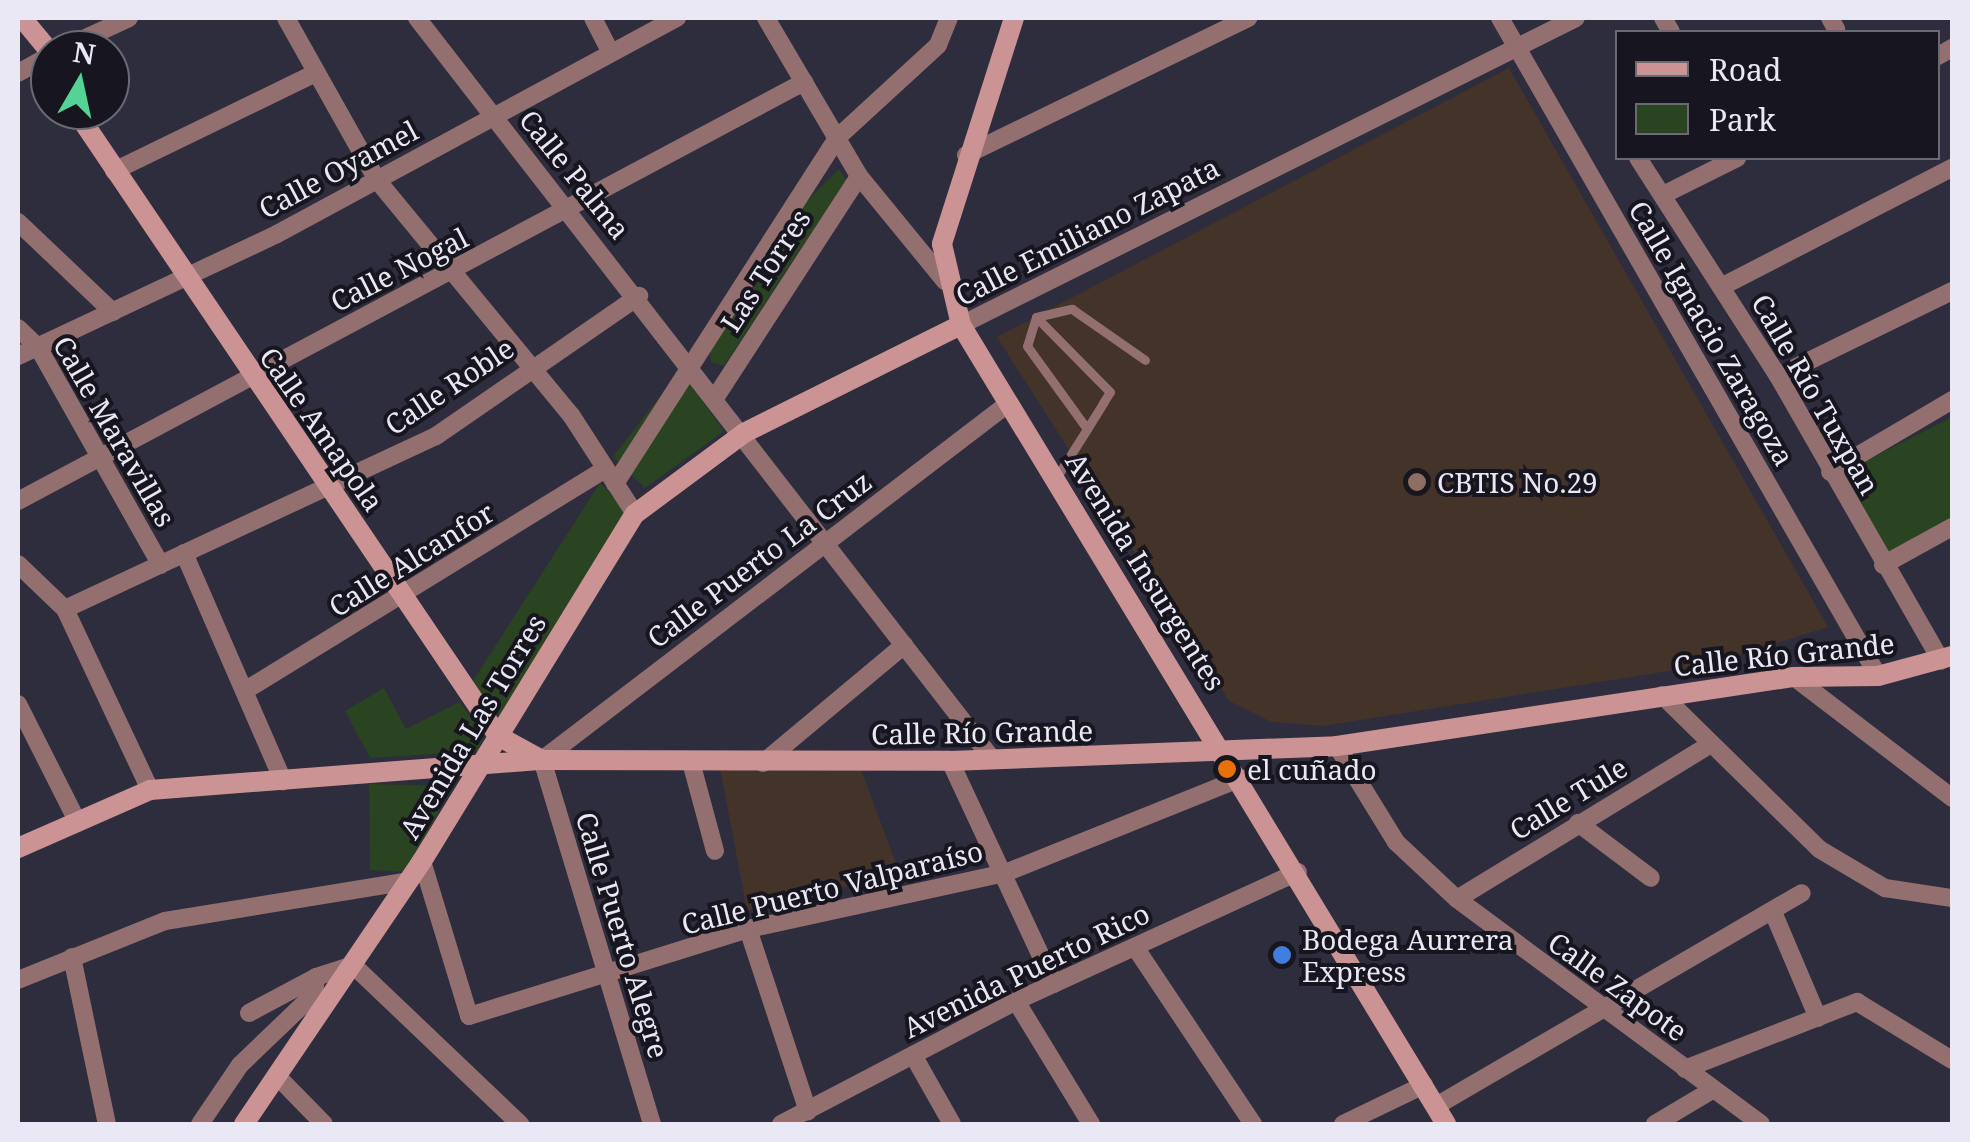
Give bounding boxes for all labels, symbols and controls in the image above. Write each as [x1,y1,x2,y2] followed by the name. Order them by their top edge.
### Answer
[30,30,130,130] north arrow
[1615,30,1940,160] legend
[70,32,98,73] text: N
[1709,49,1781,90] text: Road
[1709,99,1776,140] text: Park
[513,103,637,245] street label: Calle Palma
[253,113,423,225] street label: Calle Oyamel
[950,150,1224,312] street label: Calle Emiliano Zapata
[1622,195,1802,471] street label: Calle Ignacio Zaragoza
[713,203,817,337] street label: Las Torres
[325,220,473,318] street label: Calle Nogal
[1745,288,1887,500] street label: Calle Río Tuxpan
[47,330,183,532] street label: Calle Maravillas
[378,331,520,441] street label: Calle Roble
[253,341,391,517] street label: Calle Amapola
[1059,446,1233,696] street label: Avenida Insurgentes
[640,464,878,654] street label: Calle Puerto La Cruz
[1437,465,1598,499] place label: CBTIS No.29
[1406,471,1428,493] marker: CBTIS No.29
[322,495,500,623] street label: Calle Alcanfor
[392,608,552,844] street label: Avenida Las Torres
[1672,626,1896,682] street label: Calle Río Grande
[871,713,1093,751] street label: Calle Río Grande
[1503,750,1633,846] street label: Calle Tule
[1247,752,1377,786] place label: el cuñado
[1216,758,1238,780] marker: el cuñado
[570,808,676,1062] street label: Calle Puerto Alegre
[678,833,986,941] street label: Calle Puerto Valparaíso
[897,896,1155,1044] street label: Avenida Puerto Rico
[1302,922,1513,988] place label: Bodega Aurrera Express
[1542,924,1694,1048] street label: Calle Zapote
[1271,944,1293,966] marker: Bodega Aurrera Express

